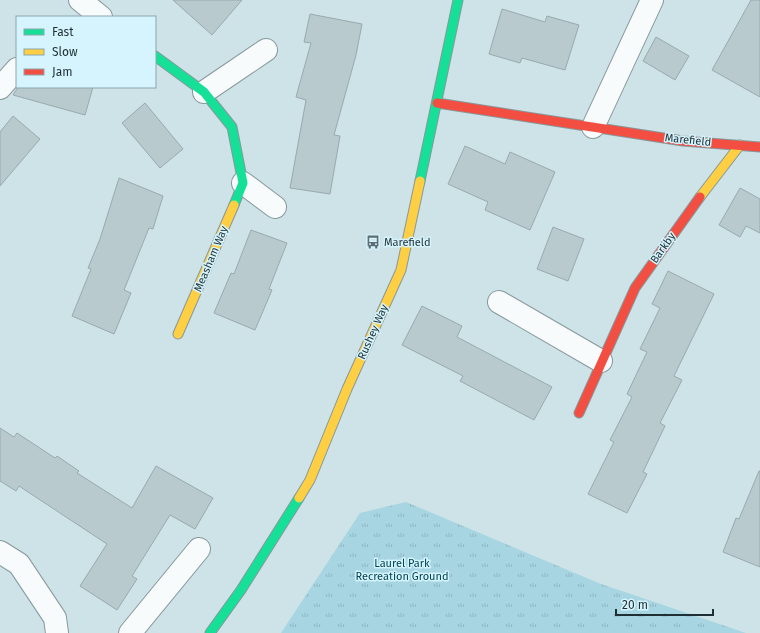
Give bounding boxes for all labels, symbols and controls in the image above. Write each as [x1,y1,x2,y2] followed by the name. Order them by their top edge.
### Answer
[16,16,156,88] legend
[52,25,74,39] text: Fast
[52,45,78,59] text: Slow
[52,65,72,79] text: Jam
[664,131,712,149] street label: Marefield
[191,224,231,294] street label: Measham Way
[648,230,679,266] street label: Barkby
[365,234,381,250] bus stop icon: Marefield
[384,236,431,249] place label: Marefield
[355,302,391,362] street label: Rushey Way
[355,557,449,583] park label: Laurel Park Recreation Ground
[616,591,713,617] scale bar
[622,598,648,612] text: 20 m

